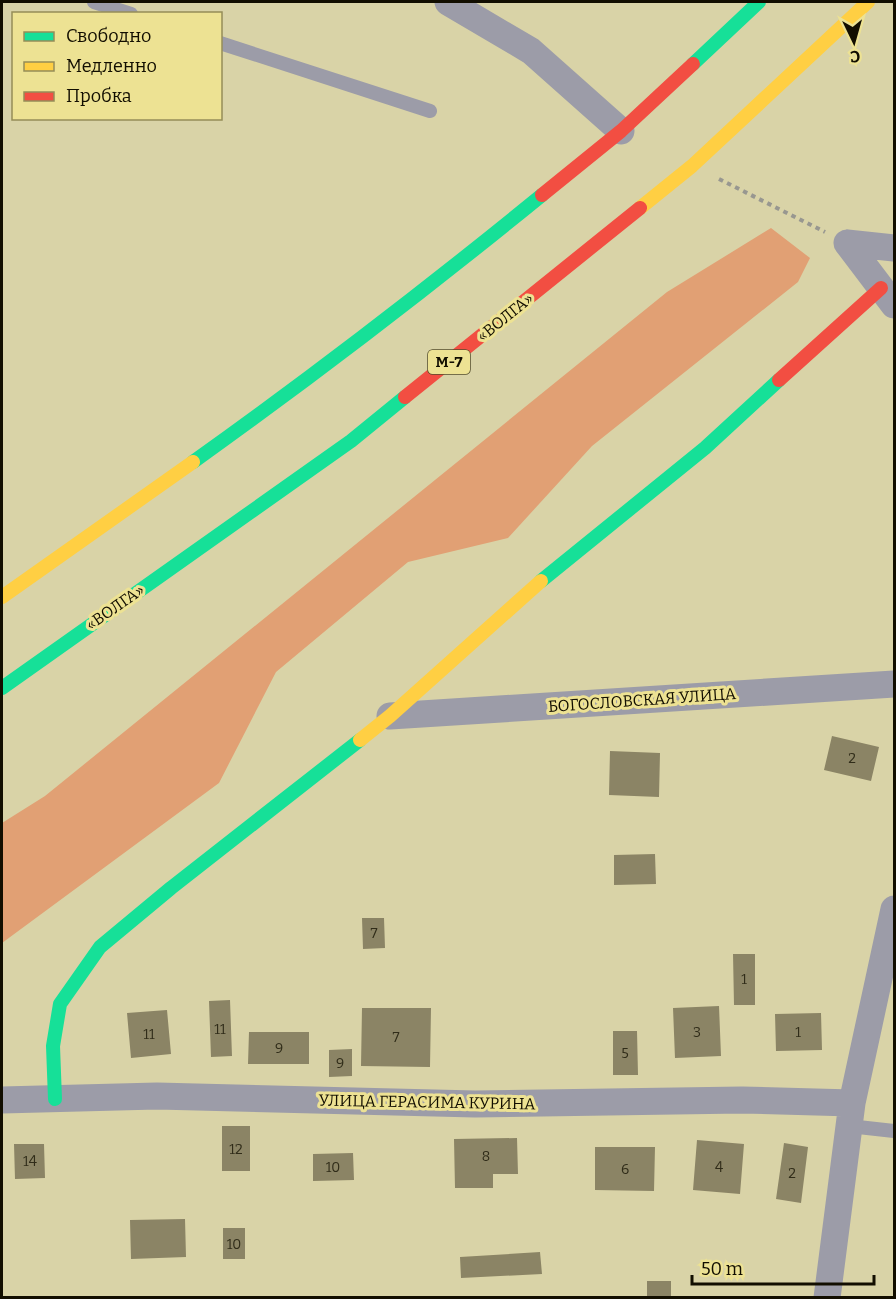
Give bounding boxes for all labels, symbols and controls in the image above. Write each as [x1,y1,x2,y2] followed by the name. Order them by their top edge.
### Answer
[12,12,222,120] legend
[824,12,884,72] north arrow
[66,25,151,47] text: Свободно
[849,47,861,66] text: С
[66,55,157,77] text: Медленно
[66,85,132,107] text: Пробка
[473,289,537,345] street label: «ВОЛГА»
[428,350,470,374] road number: М-7
[82,580,148,634] street label: «ВОЛГА»
[547,684,737,716] street label: БОГОСЛОВСКАЯ УЛИЦА
[848,750,856,767] house number: 2
[370,925,378,942] house number: 7
[741,971,747,988] house number: 1
[214,1021,226,1038] house number: 11
[693,1024,701,1041] house number: 3
[795,1024,801,1041] house number: 1
[143,1026,155,1043] house number: 11
[392,1029,400,1046] house number: 7
[275,1040,283,1057] house number: 9
[621,1045,629,1062] house number: 5
[336,1055,344,1072] house number: 9
[318,1091,536,1113] street label: УЛИЦА ГЕРАСИМА КУРИНА
[229,1141,243,1158] house number: 12
[482,1148,490,1165] house number: 8
[23,1153,37,1170] house number: 14
[326,1159,340,1176] house number: 10
[715,1159,723,1176] house number: 4
[621,1161,629,1178] house number: 6
[788,1165,796,1182] house number: 2
[227,1236,241,1253] house number: 10
[692,1248,874,1286] scale bar
[701,1258,743,1280] text: 50 m

